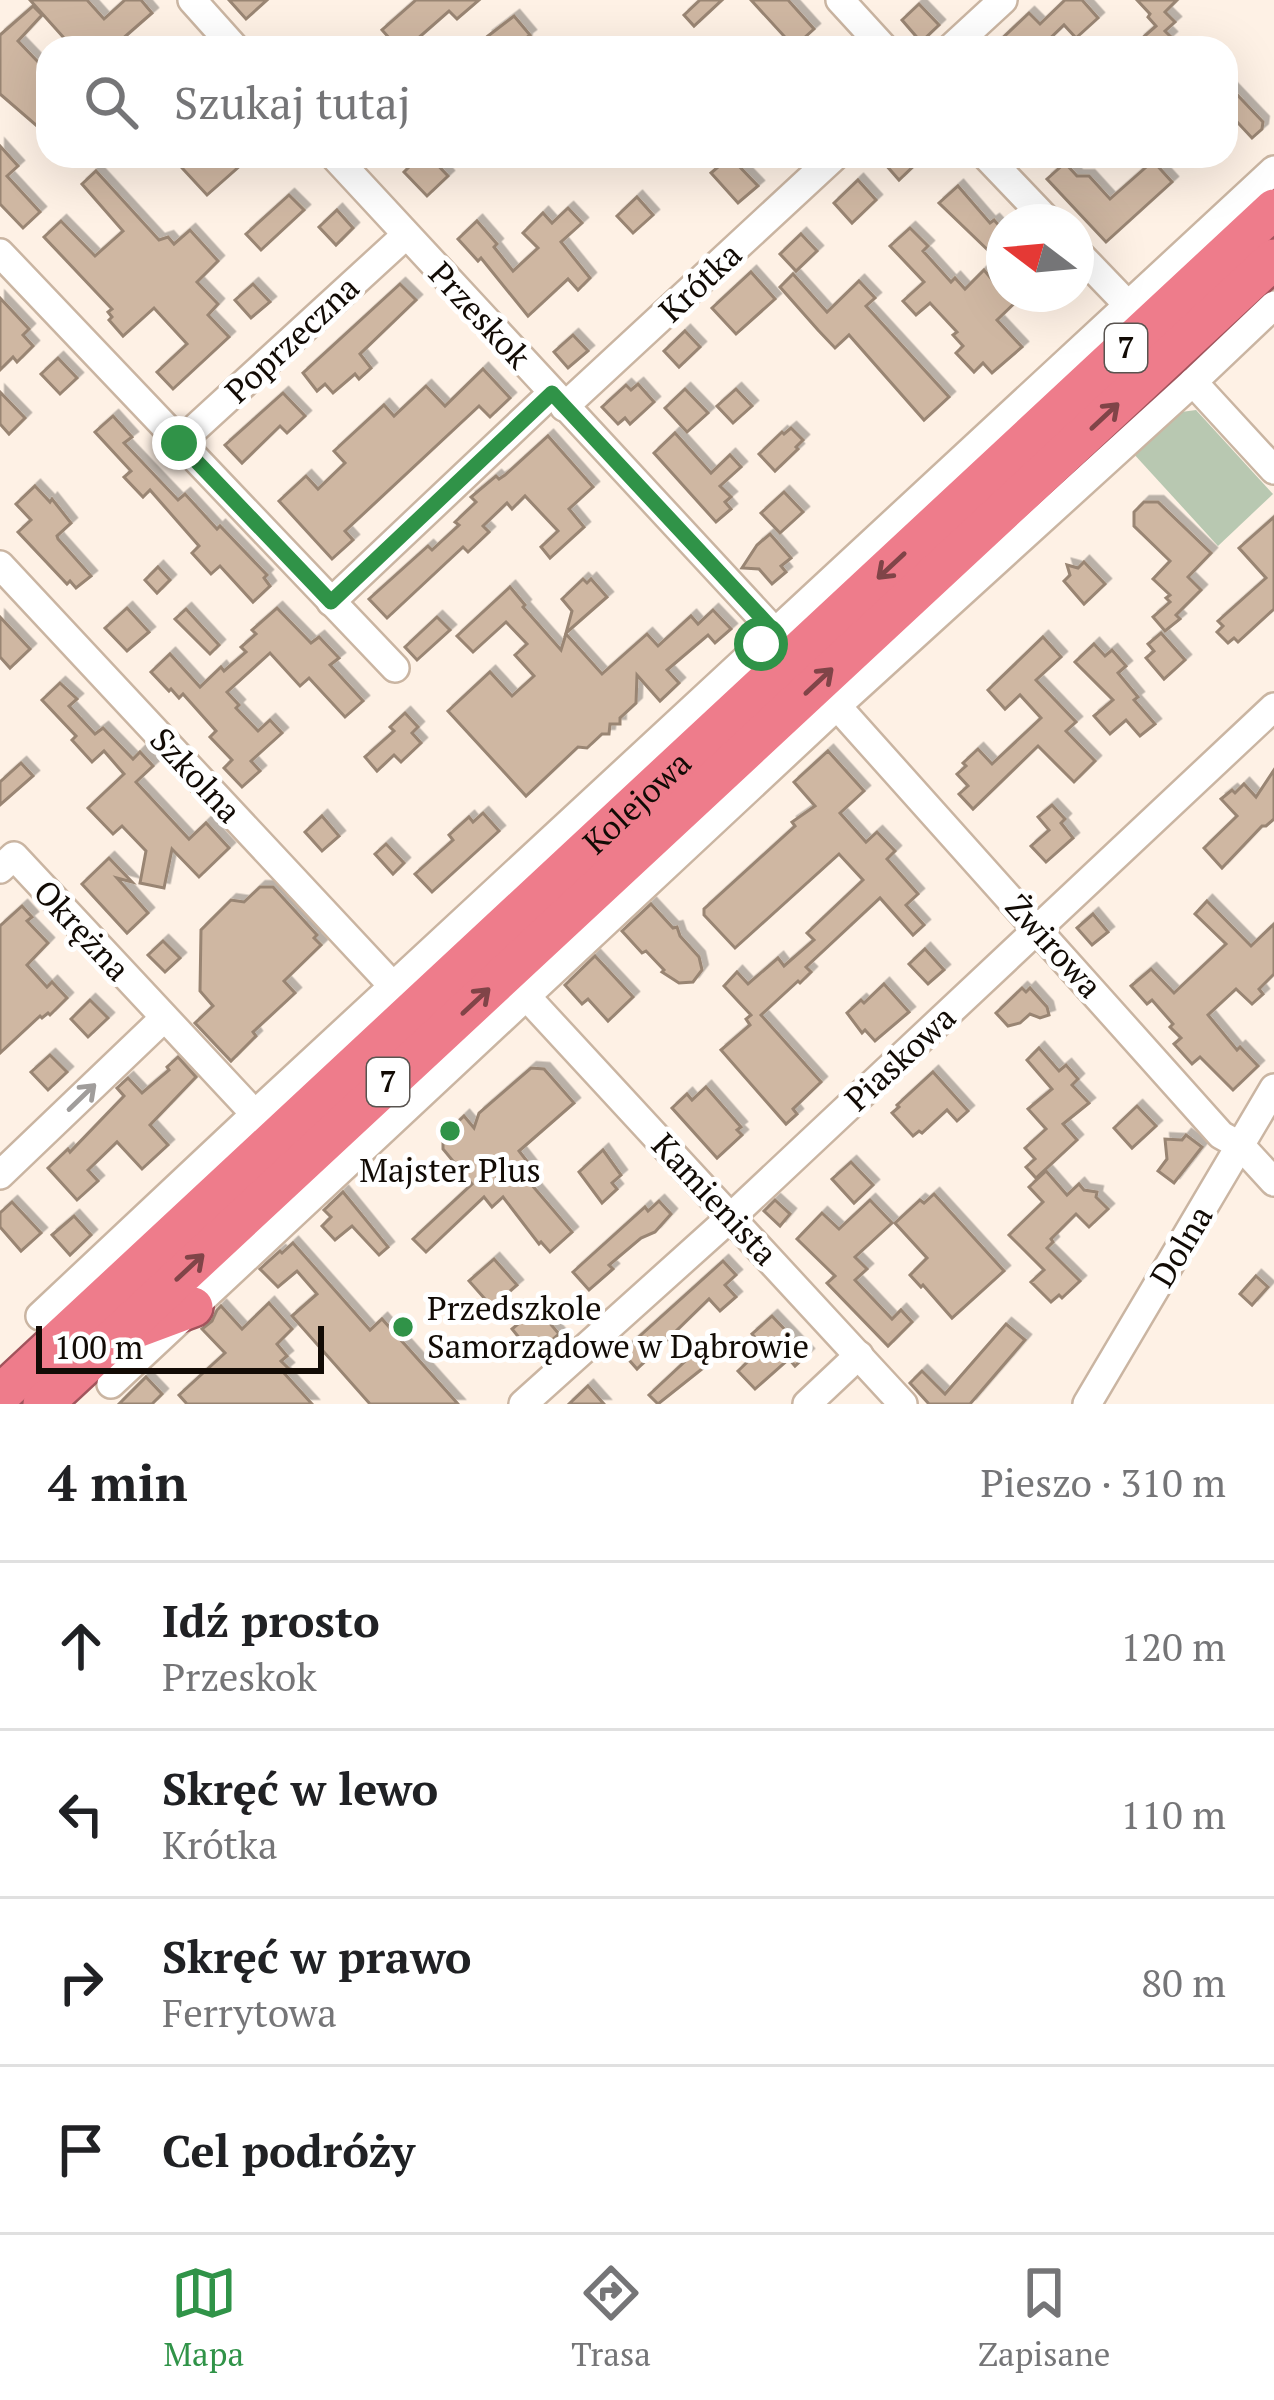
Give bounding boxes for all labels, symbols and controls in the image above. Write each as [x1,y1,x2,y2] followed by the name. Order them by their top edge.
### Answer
[36,36,1238,168] search box
[78,69,144,135] icon: search
[174,72,411,132] text: Szukaj tutaj
[986,204,1094,312] north arrow
[649,233,750,331] street label: Krótka
[420,252,541,378] street label: Przeskok
[216,266,368,412] street label: Poprzeczna
[1105,324,1147,372] road number: 7
[1090,402,1120,430] one-way arrow
[152,416,206,470] route end
[877,551,907,579] one-way arrow
[734,617,788,671] route start
[804,668,834,695] one-way arrow
[141,718,251,831] street label: Szkolna
[573,741,700,863] street label: Kolejowa
[25,870,140,989] street label: Okrężna
[997,885,1112,1006] street label: Żwirowa
[460,988,490,1015] one-way arrow
[835,996,964,1120] street label: Piaskowa
[367,1058,409,1106] road number: 7
[67,1083,96,1111] one-way arrow
[437,1118,463,1144] marker: Majster Plus
[643,1123,788,1274] street label: Kamienista
[359,1148,541,1191] place label: Majster Plus
[1140,1197,1222,1294] street label: Dolna
[175,1254,205,1281] one-way arrow
[427,1286,809,1367] place label: Przedszkole Samorządowe w Dąbrowie
[390,1314,416,1340] marker: Przedszkole Samorządowe w Dąbrowie
[36,1320,324,1373] scale bar
[54,1325,143,1368] text: 100 m
[48,1448,188,1516] text: 4 min
[981,1456,1226,1508] text: Pieszo · 310 m
[162,1590,380,1650] text: Idź prosto
[48,1613,114,1679] icon: ahead
[1121,1620,1226,1672] text: 120 m
[162,1650,317,1702] text: Przeskok
[162,1758,438,1818] text: Skręć w lewo
[48,1781,114,1847] icon: left
[1121,1788,1226,1840] text: 110 m
[162,1818,278,1870] text: Krótka
[162,1926,472,1986] text: Skręć w prawo
[48,1949,114,2015] icon: right
[1141,1956,1226,2008] text: 80 m
[162,1986,337,2038] text: Ferrytowa
[48,2117,114,2183] icon: arrive
[162,2120,415,2180] text: Cel podróży
[164,2260,244,2375] tab: Mapa
[571,2260,651,2375] tab: Trasa
[978,2260,1110,2375] tab: Zapisane

